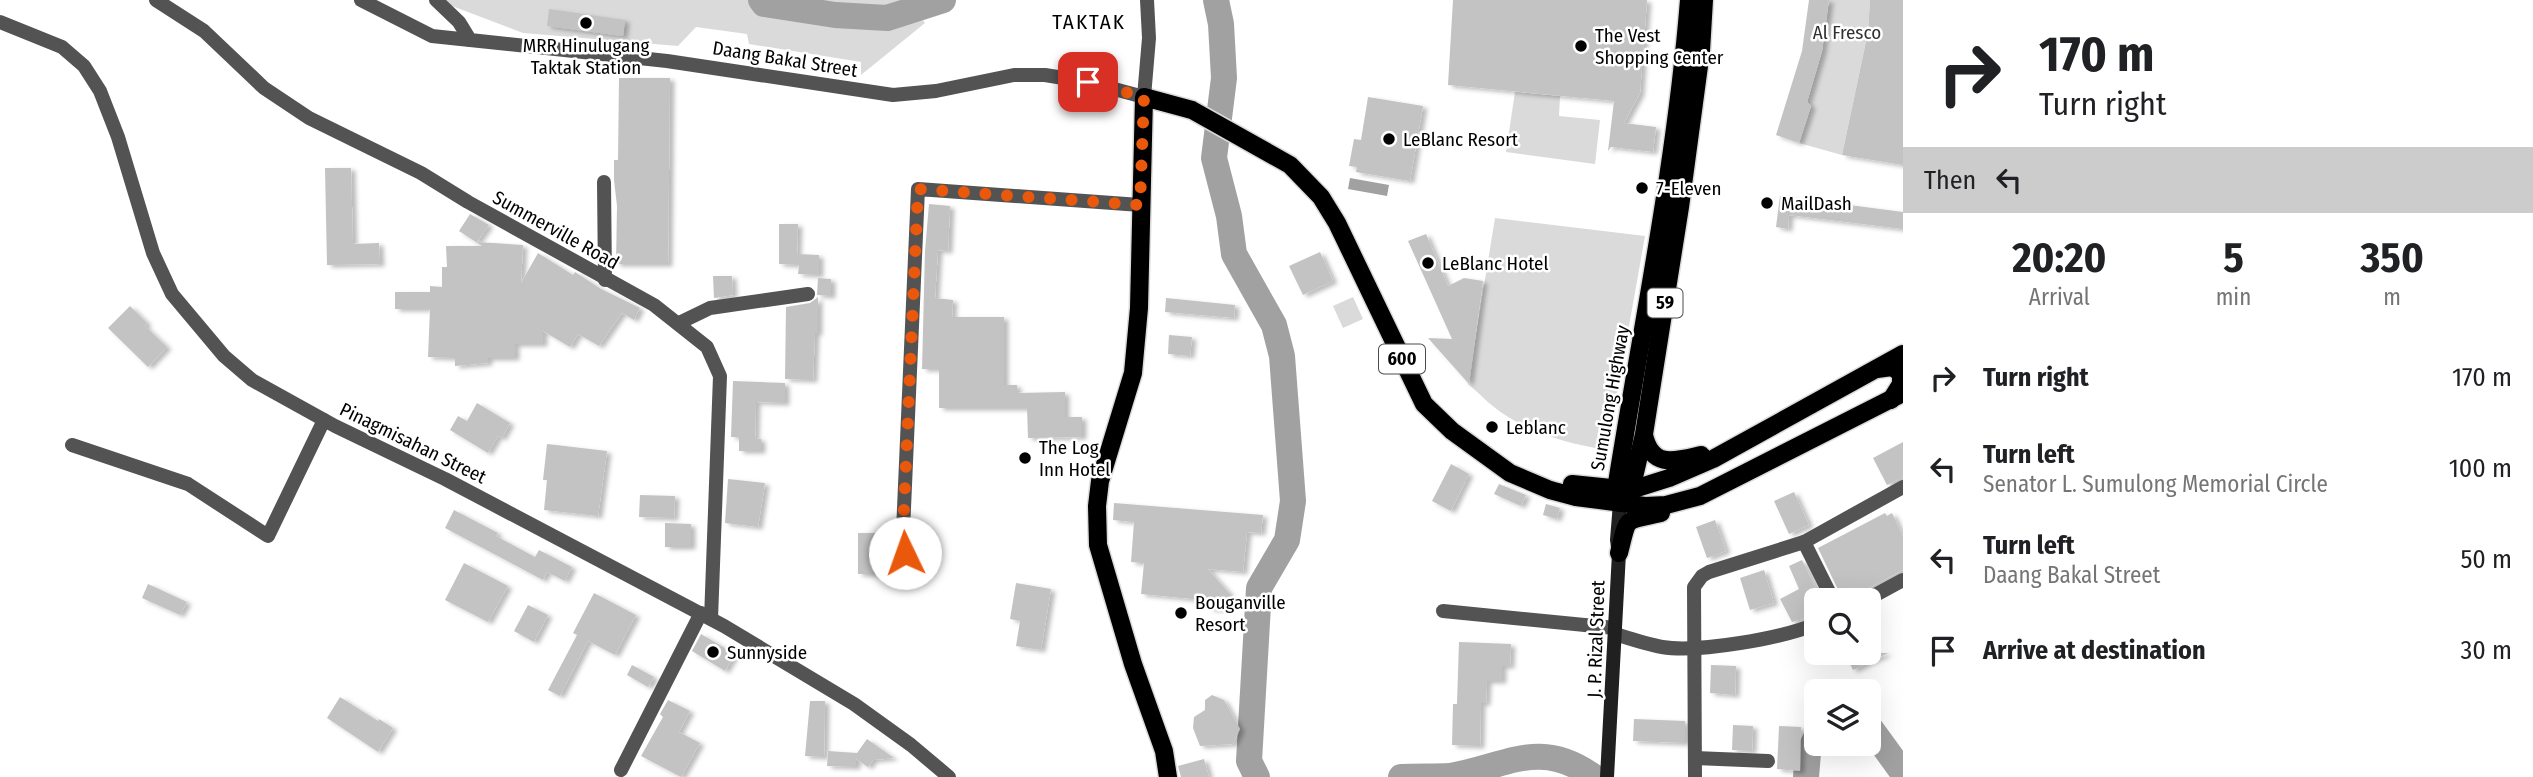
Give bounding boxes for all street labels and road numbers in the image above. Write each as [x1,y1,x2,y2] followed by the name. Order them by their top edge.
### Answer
[711,36,860,82] street label: Daang Bakal Street
[489,186,623,274] street label: Summerville Road
[1648,288,1682,318] road number: 59
[1586,323,1634,472] street label: Sumulong Highway
[1379,344,1425,374] road number: 600
[336,398,491,489] street label: Pinagmisahan Street
[1582,579,1610,698] street label: J. P. Rizal Street

